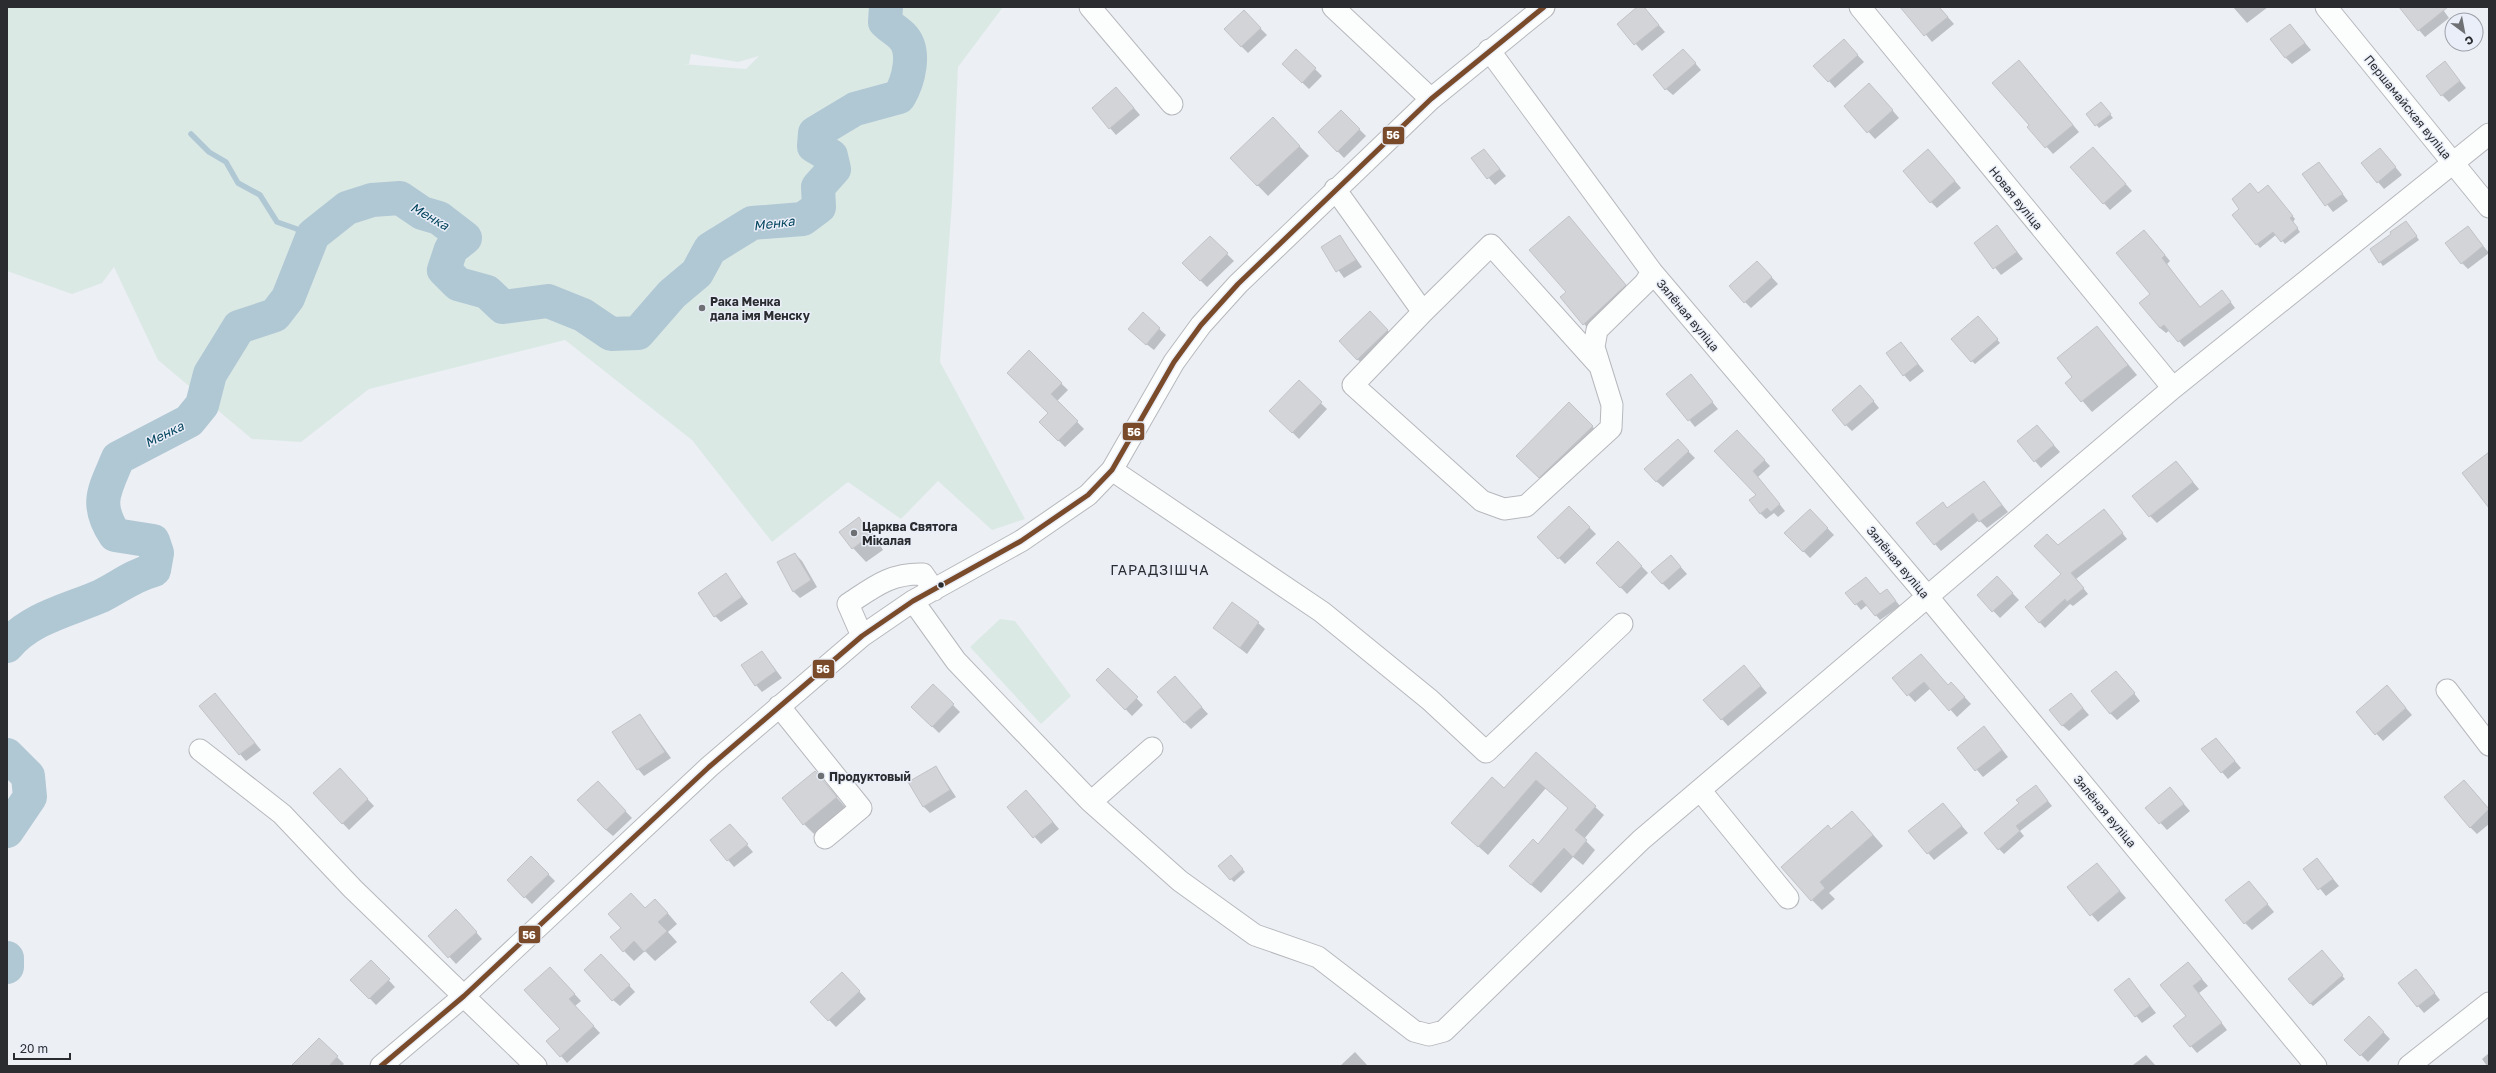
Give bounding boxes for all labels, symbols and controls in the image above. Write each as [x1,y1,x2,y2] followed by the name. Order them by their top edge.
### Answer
[2444,12,2484,52] north arrow
[2463,33,2476,49] text: С
[2361,52,2455,162] street label: Першамайская вуліца
[1382,126,1405,145] line badge: 56
[1386,128,1400,141] text: 56
[1986,163,2046,233] street label: Новая вуліца
[408,199,452,234] water label: Менка
[753,212,796,233] water label: Менка
[1653,276,1723,354] street label: Зялёная вуліца
[710,294,811,323] place label: Рака Менка дала імя Менску
[697,303,707,313] marker: Рака Менка дала імя Менску
[142,417,187,451] water label: Менка
[1122,422,1145,441] line badge: 56
[1127,425,1141,438] text: 56
[862,519,958,548] place label: Царква Святога Мікалая
[1863,523,1933,601] street label: Зялёная вуліца
[849,528,859,538] marker: Царква Святога Мікалая
[1110,561,1210,578] district label: ГАРАДЗІШЧА
[936,580,946,590] unlabelled marker
[812,659,835,679] line badge: 56
[816,662,830,675] text: 56
[829,769,911,784] place label: Продуктовый
[816,771,826,781] marker: Продуктовый
[2070,772,2140,850] street label: Зялёная вуліца
[518,925,541,944] line badge: 56
[522,928,536,941] text: 56
[14,1035,70,1061] scale bar
[20,1041,48,1056] text: 20 m

